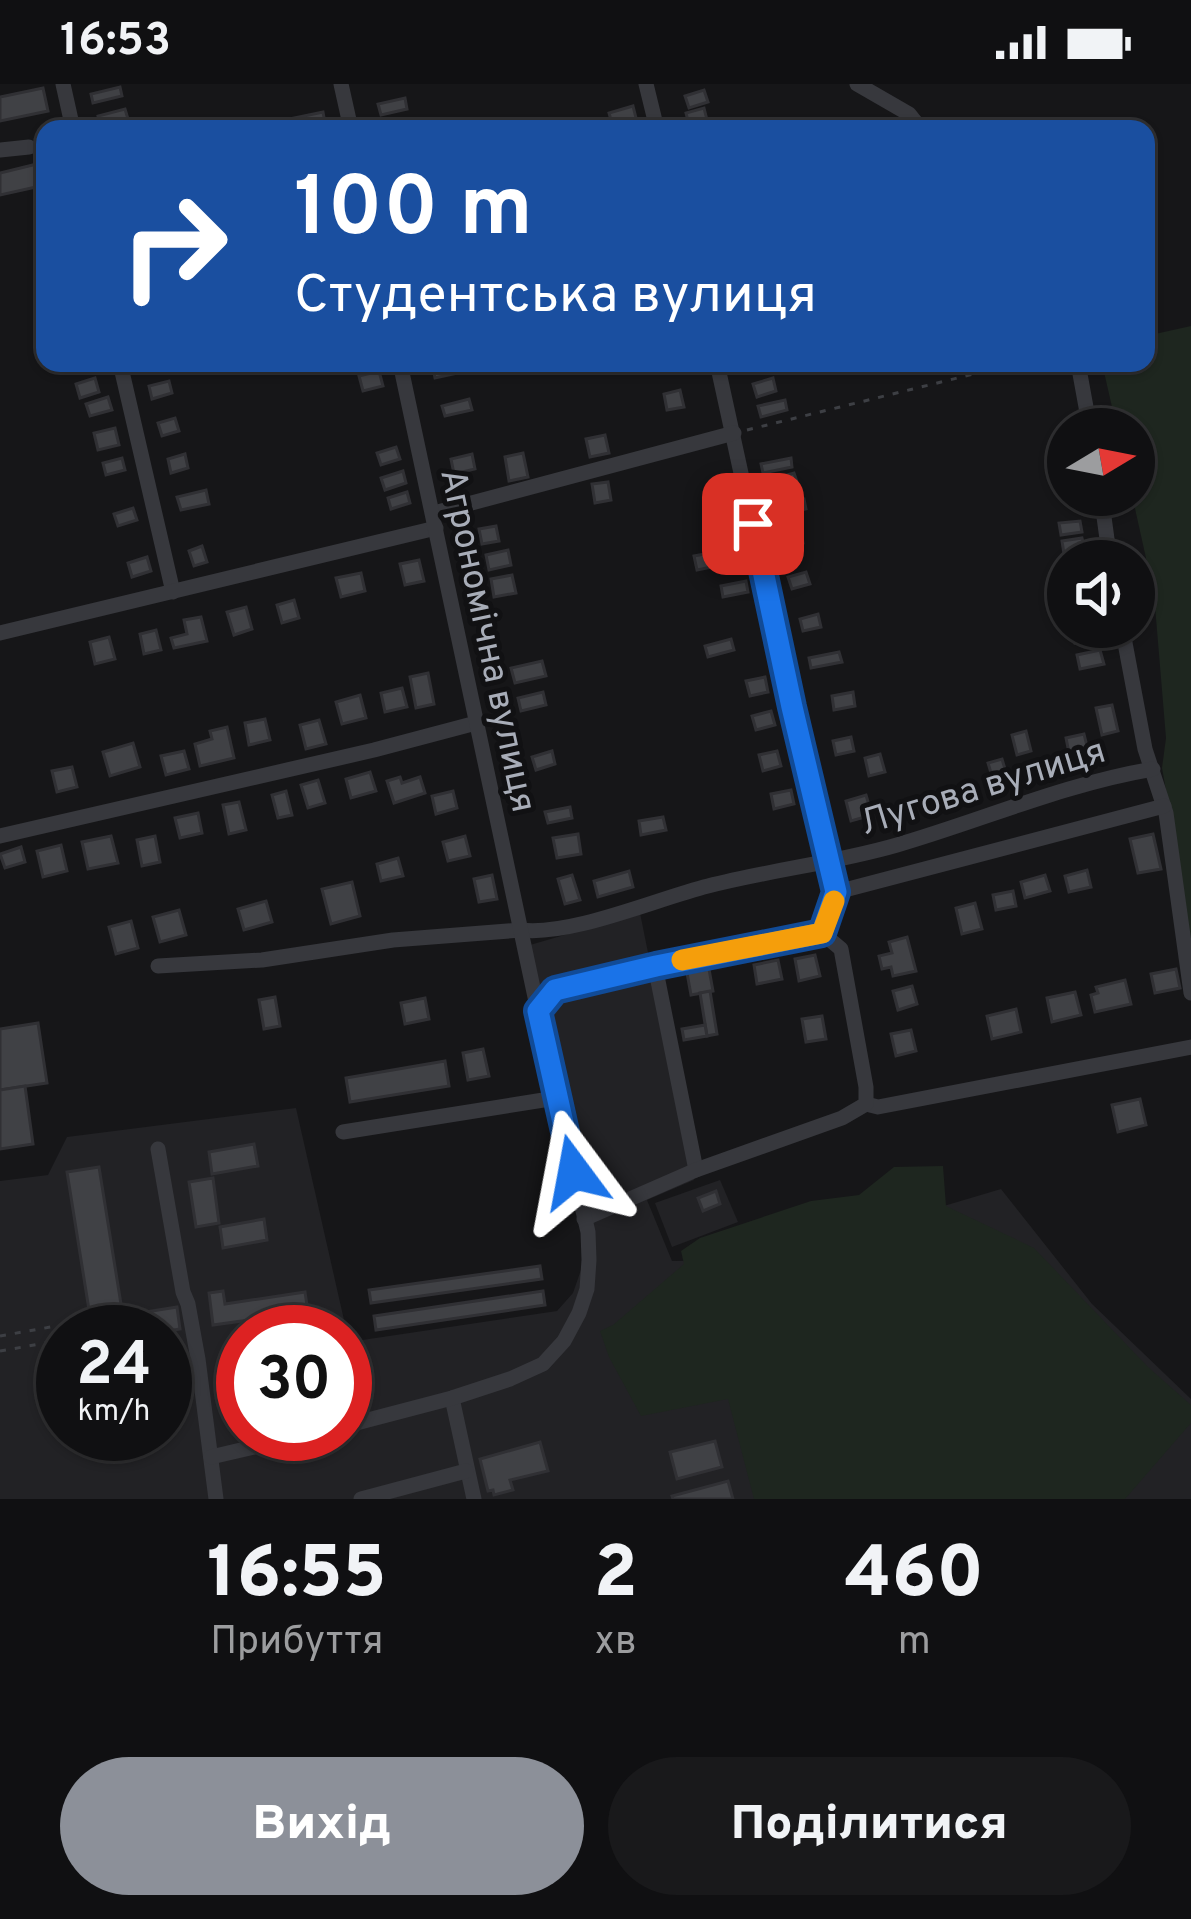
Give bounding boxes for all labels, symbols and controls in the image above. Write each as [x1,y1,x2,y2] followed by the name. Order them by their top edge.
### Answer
[60,14,171,71] text: 16:53
[294,159,533,265] text: 100 m
[96,168,252,324] icon: right
[294,263,817,332] text: Студентська вулиця
[1047,408,1155,516] north arrow
[1047,408,1155,648] map controls
[427,465,545,817] street label: Агрономічна вулиця
[702,473,804,575] pin
[720,491,786,557] icon: arrive
[1047,540,1155,648] button: sound
[855,730,1112,848] street label: Лугова вулиця
[511,1109,637,1235] position arrow
[216,1305,372,1461] speed limit sign: 30
[76,1330,152,1406] text: 24
[78,1394,150,1431] text: km/h
[207,1531,387,1623] text: 16:55
[594,1531,638,1623] text: 2
[845,1531,984,1623] text: 460
[210,1619,384,1668] text: Прибуття
[595,1619,637,1668] text: хв
[898,1619,931,1668] text: m
[60,1757,584,1895] button: Вихід
[608,1757,1131,1895] button: Поділитися

